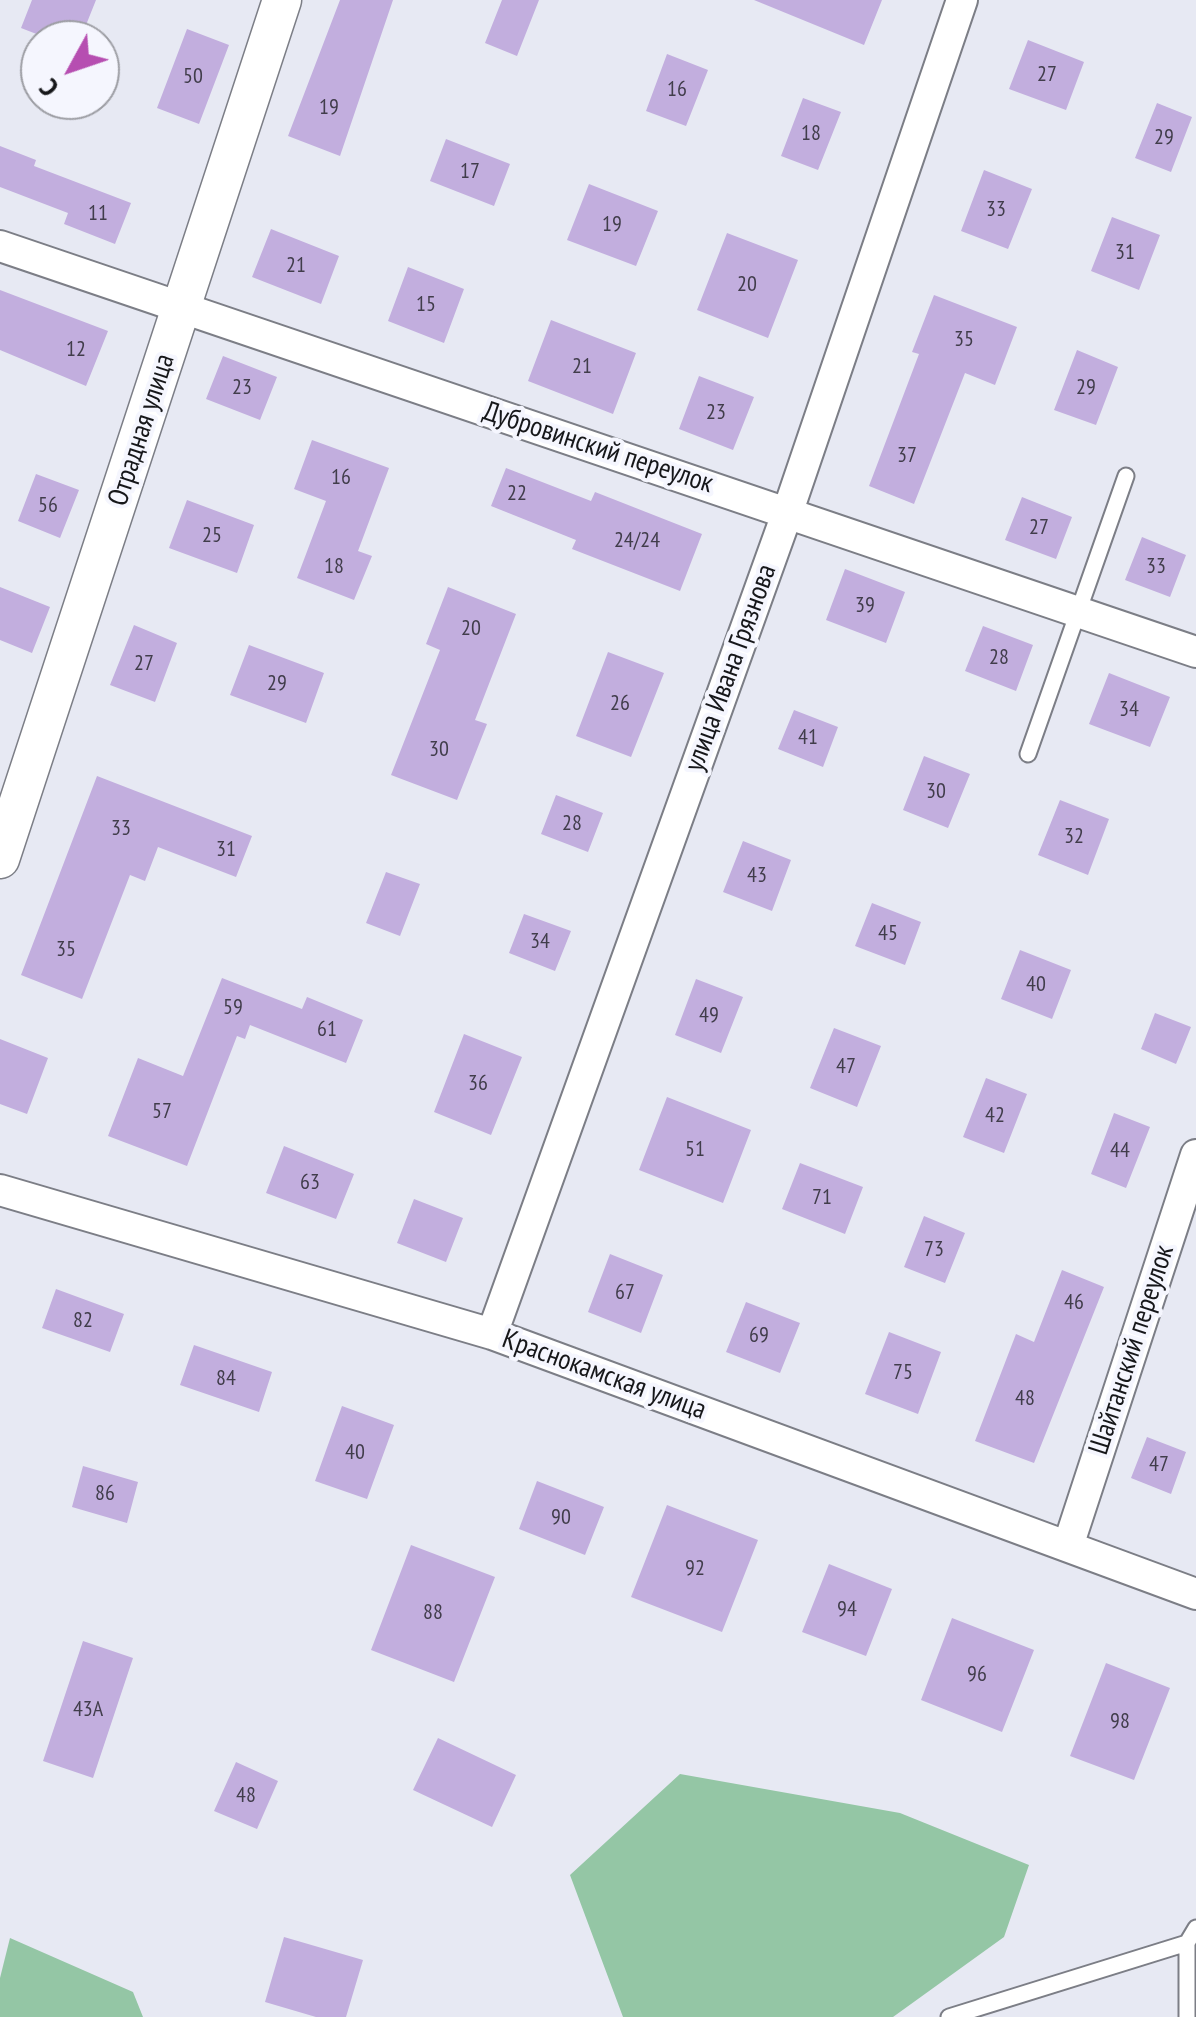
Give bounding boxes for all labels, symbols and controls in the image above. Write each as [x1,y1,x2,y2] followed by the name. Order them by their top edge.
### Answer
[20,20,120,120] north arrow
[1037,62,1057,88] house number: 27
[183,64,203,90] house number: 50
[30,72,66,105] text: С
[667,77,687,103] house number: 16
[319,95,339,121] house number: 19
[801,121,821,147] house number: 18
[1154,125,1174,151] house number: 29
[460,159,480,185] house number: 17
[986,197,1006,223] house number: 33
[88,201,108,227] house number: 11
[602,212,622,238] house number: 19
[1115,240,1135,266] house number: 31
[286,253,306,279] house number: 21
[737,272,757,298] house number: 20
[416,292,436,318] house number: 15
[954,327,974,353] house number: 35
[66,337,86,363] house number: 12
[102,350,182,510] street label: Отрадная улица
[572,354,592,380] house number: 21
[232,375,252,401] house number: 23
[1076,375,1096,401] house number: 29
[479,395,717,501] street label: Дубровинский переулок
[706,400,726,426] house number: 23
[897,443,917,469] house number: 37
[331,465,351,491] house number: 16
[507,481,527,507] house number: 22
[38,493,58,519] house number: 56
[1029,515,1049,541] house number: 27
[202,523,222,549] house number: 25
[614,528,660,554] house number: 24/24
[324,554,344,580] house number: 18
[1146,554,1166,580] house number: 33
[678,560,784,776] street label: улица Ивана Грязнова
[855,593,875,619] house number: 39
[461,616,481,642] house number: 20
[989,645,1009,671] house number: 28
[134,651,154,677] house number: 27
[267,671,287,697] house number: 29
[610,691,630,717] house number: 26
[1119,697,1139,723] house number: 34
[798,725,818,751] house number: 41
[429,737,449,763] house number: 30
[926,779,946,805] house number: 30
[562,811,582,837] house number: 28
[111,816,131,842] house number: 33
[1064,824,1084,850] house number: 32
[216,837,236,863] house number: 31
[747,863,767,889] house number: 43
[878,921,898,947] house number: 45
[530,929,550,955] house number: 34
[56,937,76,963] house number: 35
[1026,972,1046,998] house number: 40
[223,995,243,1021] house number: 59
[699,1003,719,1029] house number: 49
[317,1017,337,1043] house number: 61
[836,1054,856,1080] house number: 47
[468,1071,488,1097] house number: 36
[152,1099,172,1125] house number: 57
[985,1103,1005,1129] house number: 42
[685,1137,705,1163] house number: 51
[1110,1138,1130,1164] house number: 44
[300,1170,320,1196] house number: 63
[812,1185,832,1211] house number: 71
[924,1237,944,1263] house number: 73
[1082,1241,1182,1459] street label: Шайтанский переулок
[615,1280,635,1306] house number: 67
[1064,1290,1084,1316] house number: 46
[73,1308,93,1334] house number: 82
[498,1323,710,1427] street label: Краснокамская улица
[749,1323,769,1349] house number: 69
[893,1360,913,1386] house number: 75
[216,1366,236,1392] house number: 84
[1015,1386,1035,1412] house number: 48
[345,1440,365,1466] house number: 40
[1149,1452,1169,1478] house number: 47
[95,1481,115,1507] house number: 86
[551,1505,571,1531] house number: 90
[685,1556,705,1582] house number: 92
[837,1597,857,1623] house number: 94
[423,1600,443,1626] house number: 88
[967,1662,987,1688] house number: 96
[73,1697,103,1723] house number: 43А
[1110,1709,1130,1735] house number: 98
[236,1783,256,1809] house number: 48

